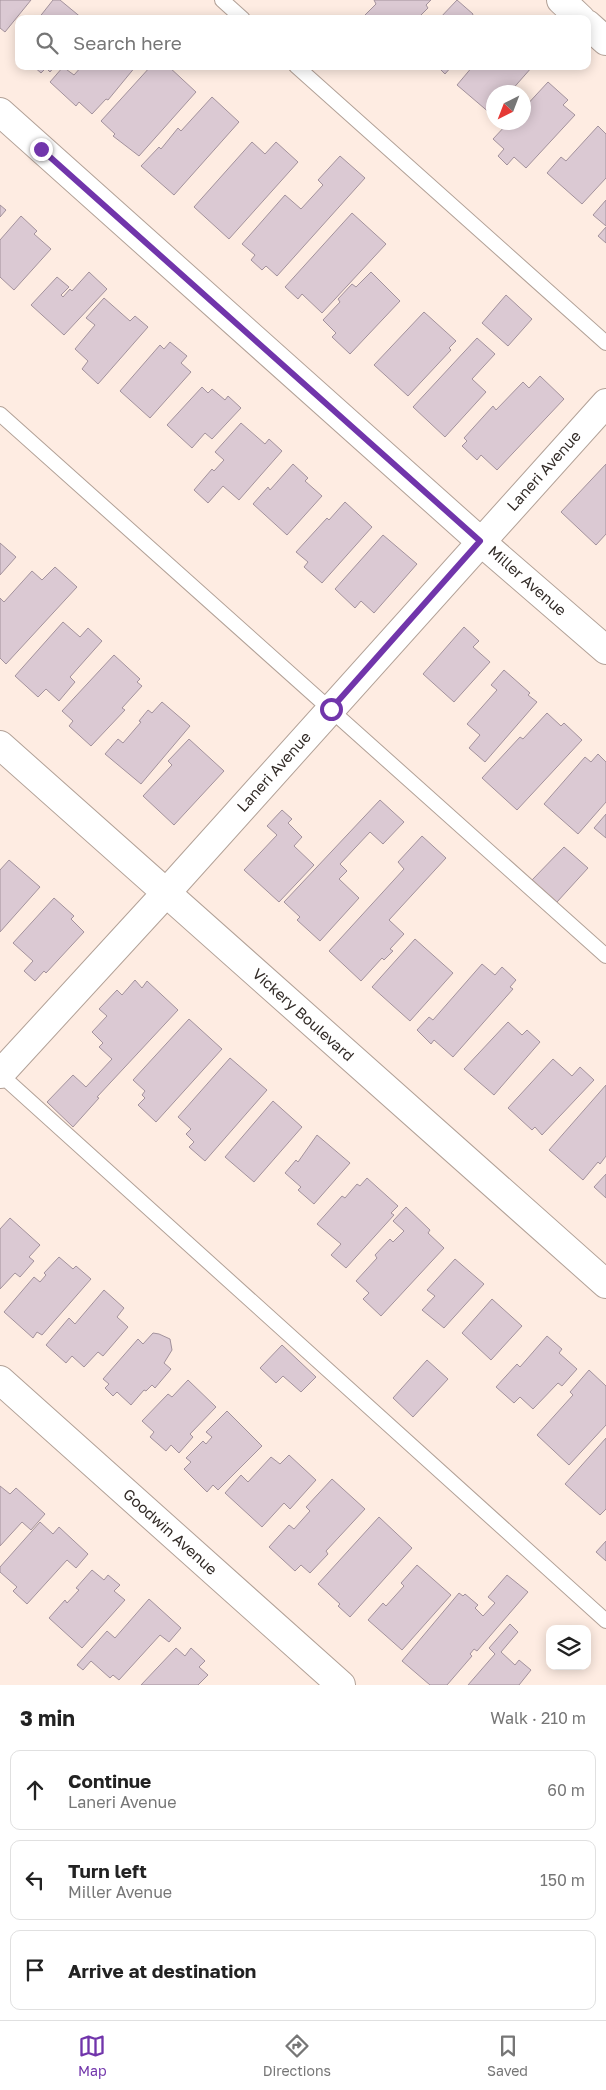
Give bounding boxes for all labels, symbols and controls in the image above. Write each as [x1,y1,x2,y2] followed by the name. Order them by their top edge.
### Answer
[15,15,591,70] search box
[33,29,61,57] icon: search
[73,31,182,54] text: Search here
[486,85,531,130] north arrow
[30,138,53,161] route end
[503,426,584,514] street label: Laneri Avenue
[485,541,571,619] street label: Miller Avenue
[320,698,343,721] route start
[233,727,314,815] street label: Laneri Avenue
[249,964,358,1064] street label: Vickery Boulevard
[120,1484,221,1578] street label: Goodwin Avenue
[546,1625,591,1670] map controls
[546,1625,591,1670] button: layers
[20,1705,75,1731] text: 3 min
[490,1708,586,1728] text: Walk · 210 m
[68,1769,151,1792] text: Continue
[21,1776,49,1804] icon: ahead
[547,1780,585,1800] text: 60 m
[68,1792,176,1812] text: Laneri Avenue
[68,1859,147,1882] text: Turn left
[21,1866,49,1894] icon: left
[540,1870,585,1890] text: 150 m
[68,1882,172,1902] text: Miller Avenue
[21,1956,49,1984] icon: arrive
[68,1959,256,1982] text: Arrive at destination
[78,2032,107,2079] tab: Map
[263,2032,331,2079] tab: Directions
[487,2032,528,2079] tab: Saved

